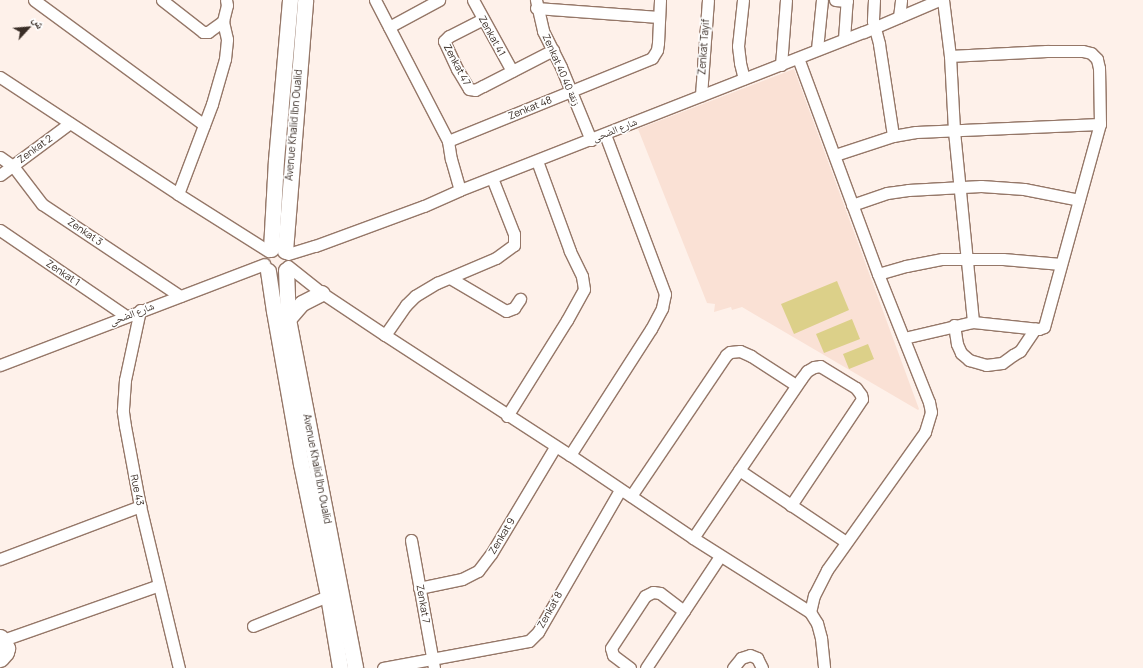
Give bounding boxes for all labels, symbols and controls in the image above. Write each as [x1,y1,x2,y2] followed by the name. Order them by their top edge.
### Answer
[8,8,48,48] north arrow
[30,14,49,31] text: ش
[476,14,508,58] street label: Zenkat 41
[696,19,712,75] street label: Zenkat Tayif
[540,32,582,108] street label: Zenkat 40 زنقة 40
[441,42,473,88] street label: Zenkat 47
[283,69,305,181] street label: Avenue Khalid Ibn Oualid
[506,94,554,122] street label: Zenkat 48
[591,116,639,144] street label: شارع الضحى
[15,132,55,166] street label: Zenkat 2
[65,216,105,248] street label: Zenkat 3
[44,257,82,289] street label: Zenkat 1
[108,300,156,328] street label: شارع الضحى
[300,413,334,525] street label: Avenue Khalid Ibn Oualid
[128,473,146,507] street label: Rue 43
[486,516,518,556] street label: Zenkat 9
[414,584,432,624] street label: Zenkat 7
[535,590,565,630] street label: Zenkat 8

